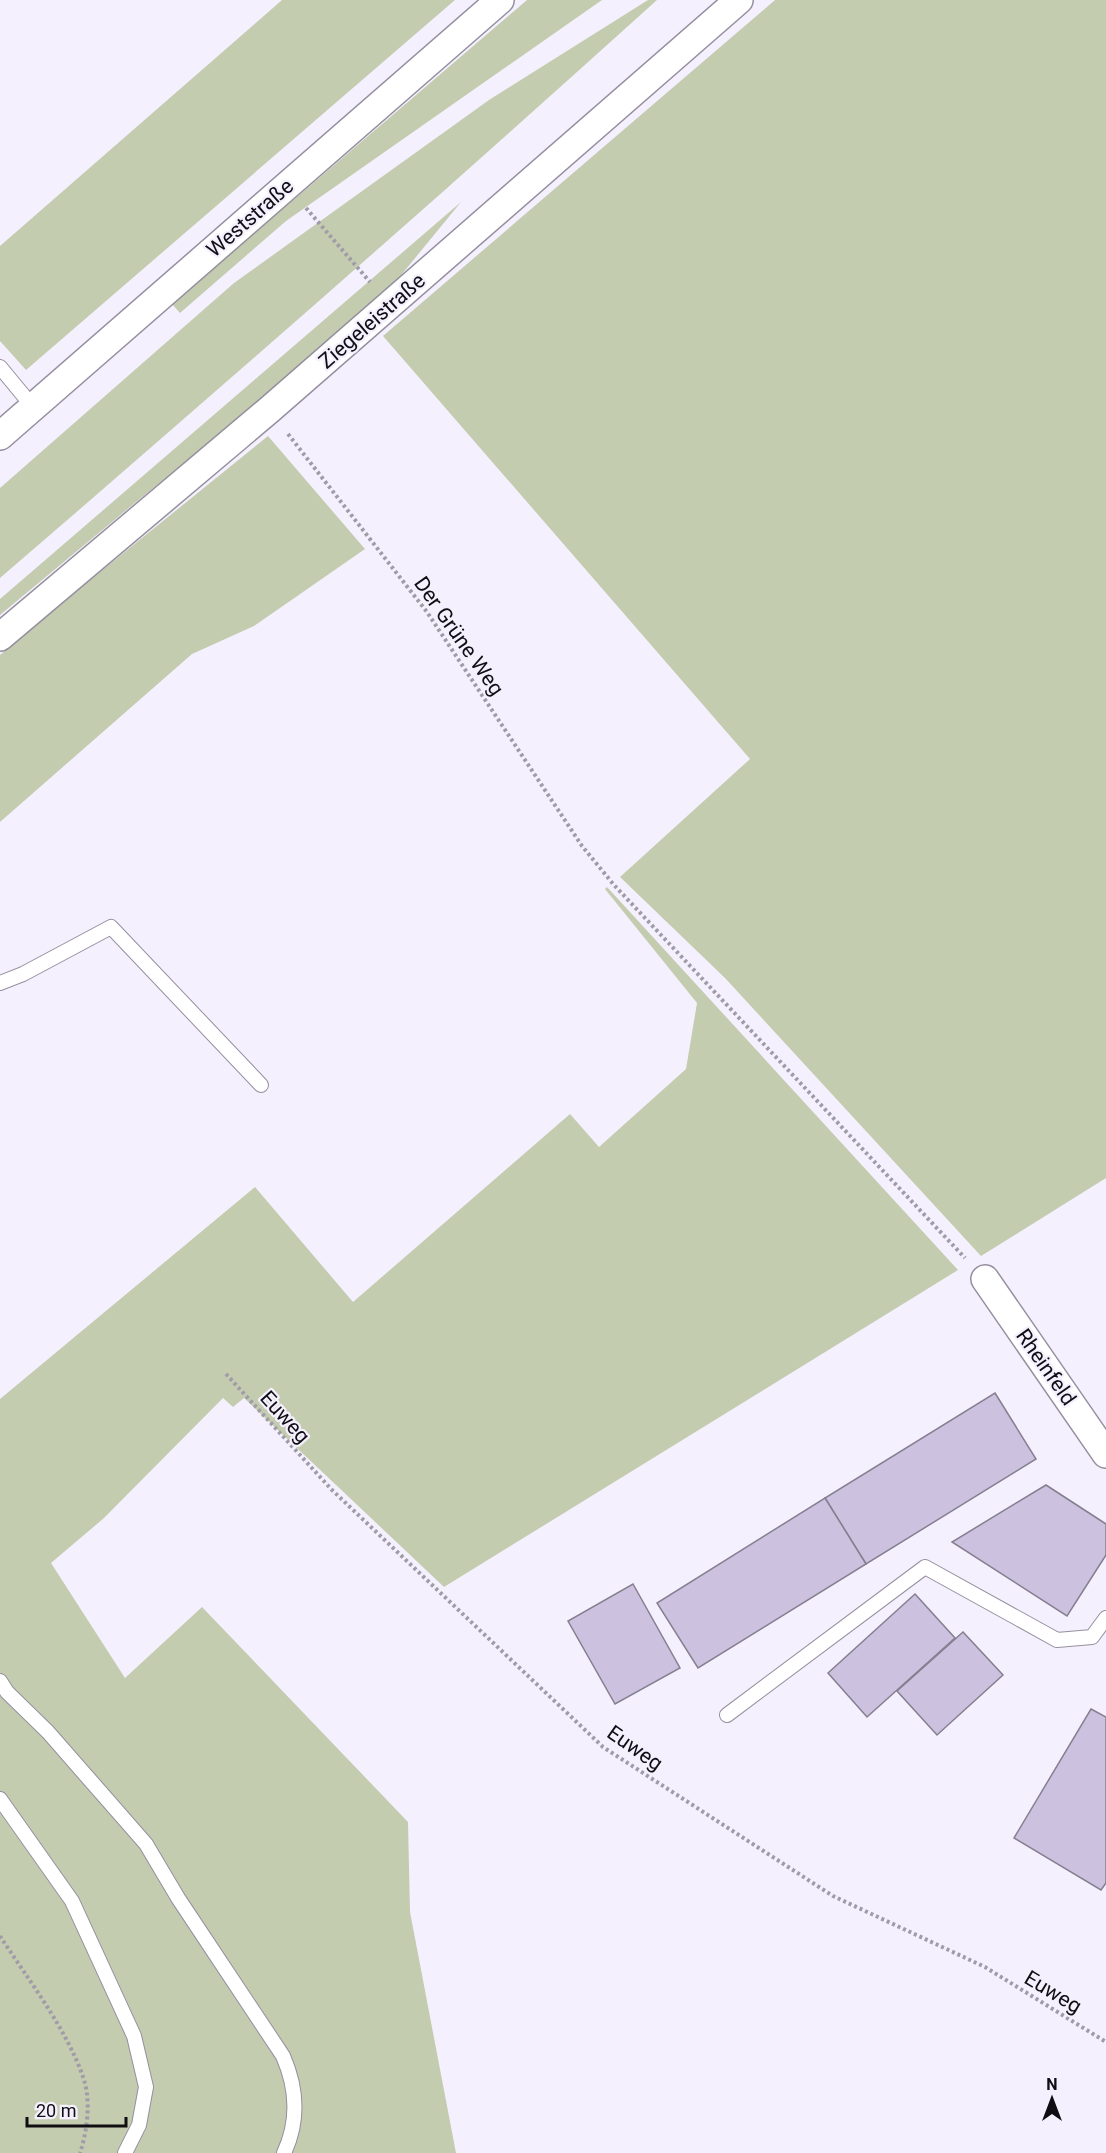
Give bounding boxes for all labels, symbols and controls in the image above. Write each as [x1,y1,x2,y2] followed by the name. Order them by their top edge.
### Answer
[202,174,298,262] street label: Weststraße
[314,268,430,374] street label: Ziegeleistraße
[409,572,509,700] street label: Der Grüne Weg
[1011,1324,1081,1410] street label: Rheinfeld
[255,1386,315,1448] street label: Euweg
[603,1720,667,1776] street label: Euweg
[1020,1966,1086,2018] street label: Euweg
[1022,2069,1082,2129] north arrow
[1046,2075,1058,2094] text: N
[27,2090,126,2128] scale bar
[36,2100,76,2121] text: 20 m

